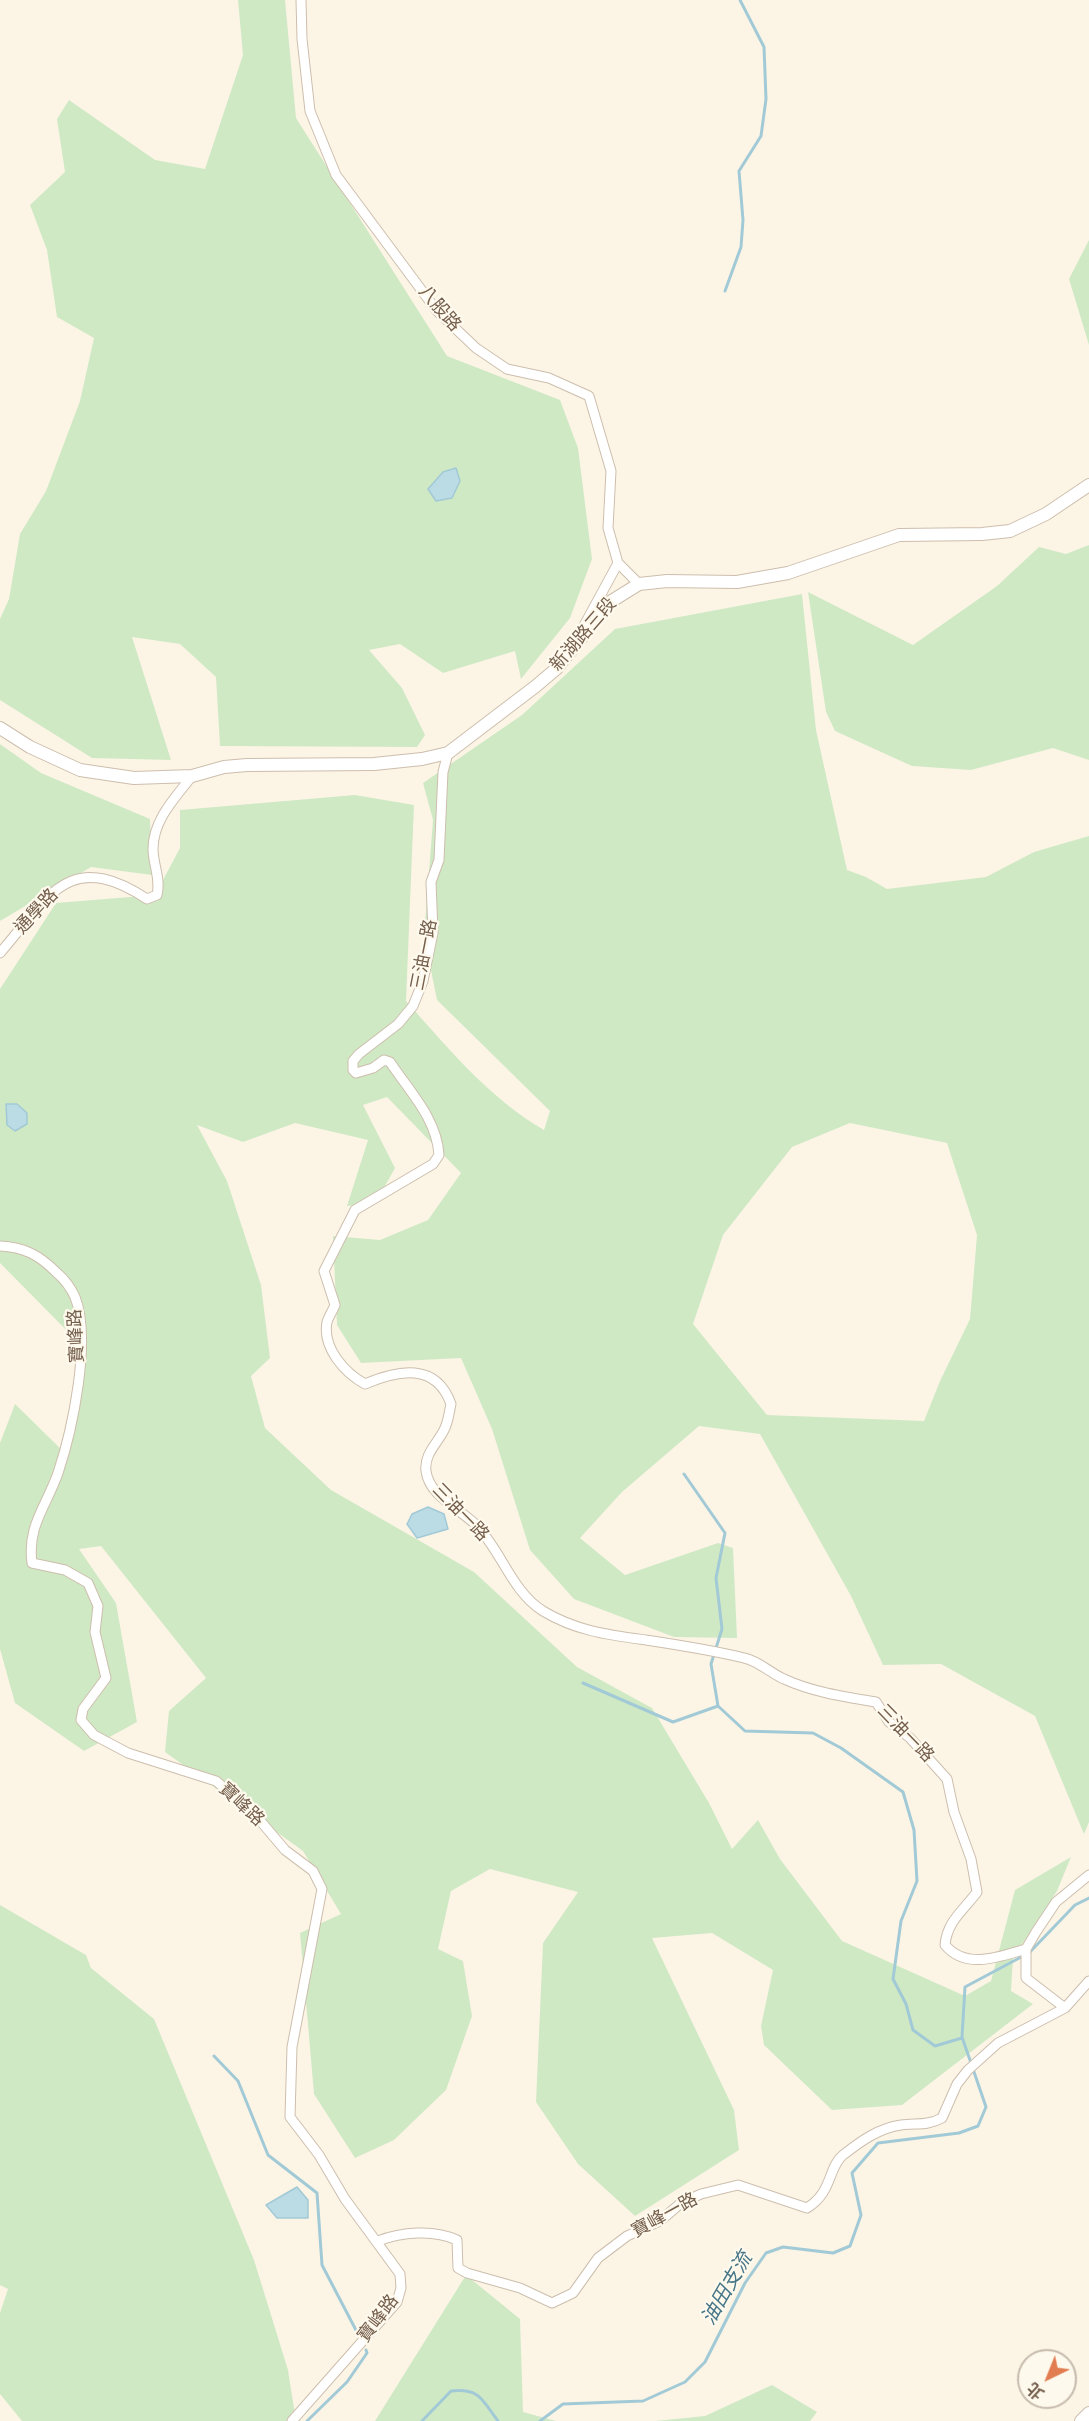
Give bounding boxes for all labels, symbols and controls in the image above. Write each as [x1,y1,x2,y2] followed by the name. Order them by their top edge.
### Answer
[413,282,465,336] street label: 八股路
[546,594,622,676] street label: 新湖路三段
[11,885,63,939] street label: 通學路
[408,918,442,992] street label: 三油一路
[65,1308,89,1364] street label: 寶峰路
[427,1480,493,1546] street label: 三油一路
[872,1701,938,1767] street label: 三油一路
[214,1779,268,1831] street label: 寶峰路
[628,2189,702,2243] street label: 寶峰一路
[698,2248,758,2330] water label: 油田支流
[354,2291,404,2347] street label: 寶峰路
[1017,2349,1077,2409] north arrow
[1022,2377,1049,2405] text: 北

